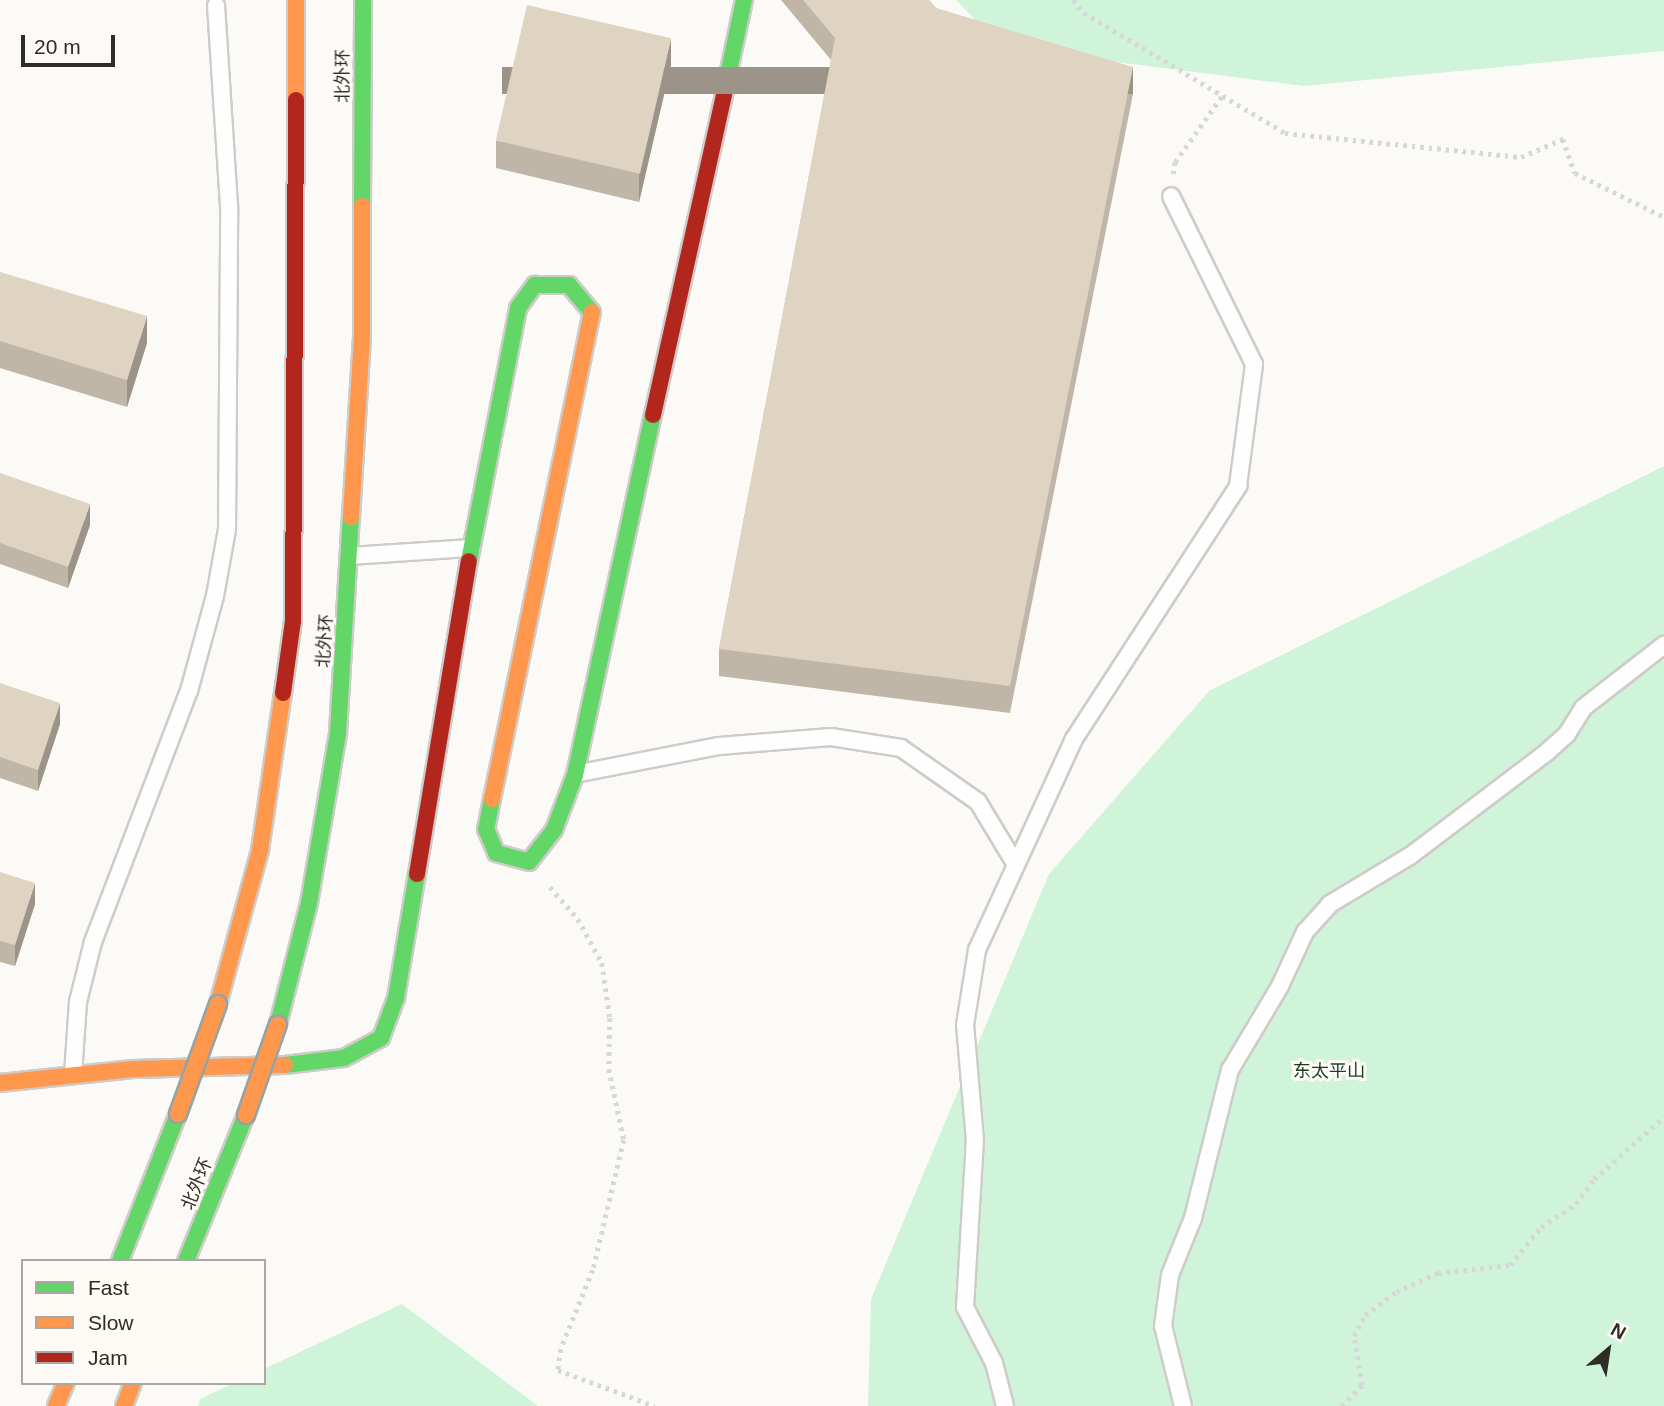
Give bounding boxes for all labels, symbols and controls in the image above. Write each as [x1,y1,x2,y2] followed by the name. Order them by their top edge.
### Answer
[24,21,119,65] scale bar
[34,35,81,58] text: 20 m
[332,49,354,103] street label: 北外环
[312,613,338,669] street label: 北外环
[1293,1060,1365,1082] park label: 东太平山
[177,1155,217,1213] street label: 北外环
[21,1259,266,1385] legend
[88,1276,129,1299] text: Fast
[88,1311,134,1334] text: Slow
[1573,1315,1643,1385] north arrow
[1607,1319,1630,1344] text: N
[88,1346,128,1369] text: Jam

